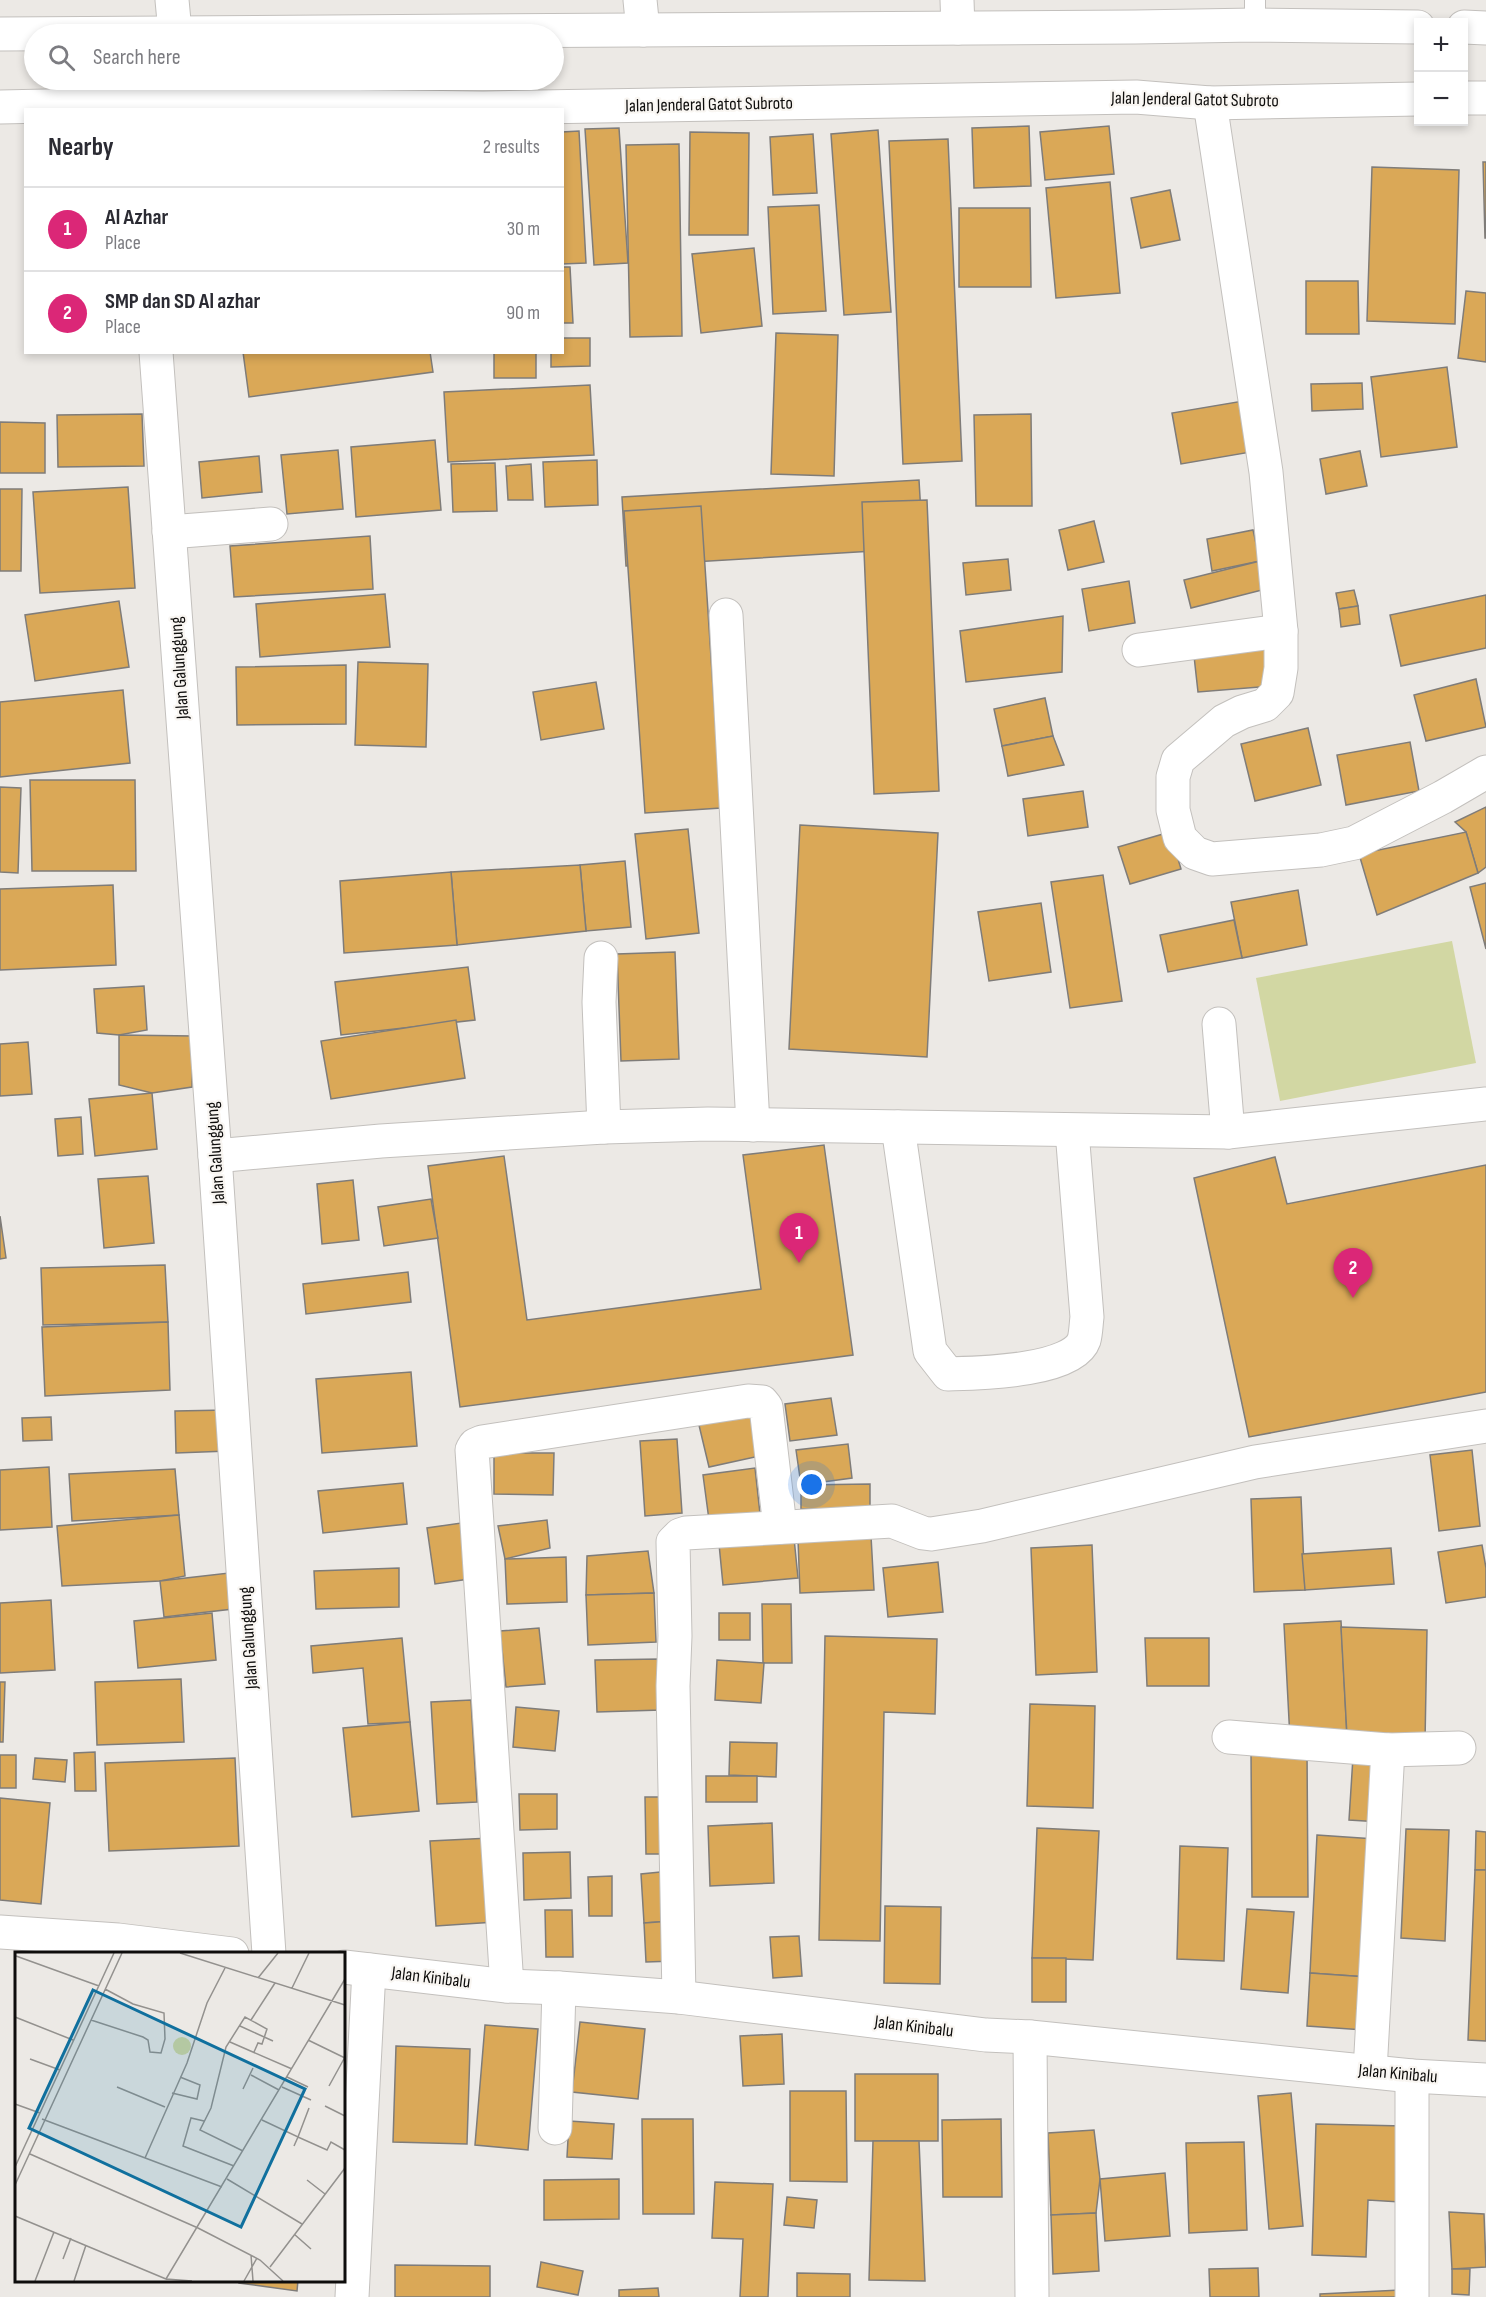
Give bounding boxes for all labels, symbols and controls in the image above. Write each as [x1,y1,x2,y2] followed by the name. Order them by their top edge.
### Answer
[1414,18,1468,126] map controls
[1414,18,1468,72] button: +
[24,24,564,90] search box
[45,41,78,74] icon: search
[93,44,180,71] text: Search here
[1414,72,1468,126] button: −
[1110,88,1279,111] street label: Jalan Jenderal Gatot Subroto
[624,93,793,116] street label: Jalan Jenderal Gatot Subroto
[48,132,114,163] text: Nearby
[483,135,540,159] text: 2 results
[105,204,168,231] text: Al Azhar
[64,217,71,241] text: 1
[507,217,540,241] text: 30 m
[105,231,141,255] text: Place
[105,288,260,315] text: SMP dan SD Al azhar
[63,301,72,325] text: 2
[506,301,540,325] text: 90 m
[105,315,141,339] text: Place
[165,616,194,721] street label: Jalan Galunggung
[201,1101,230,1206] street label: Jalan Galunggung
[780,1214,818,1263] pin: 1
[1334,1248,1372,1298] pin: 2
[797,1470,826,1499] your location
[234,1586,263,1691] street label: Jalan Galunggung
[15,1952,345,2282] inset map
[389,1962,472,1993] street label: Jalan Kinibalu
[872,2011,955,2042] street label: Jalan Kinibalu
[1357,2059,1438,2087] street label: Jalan Kinibalu

